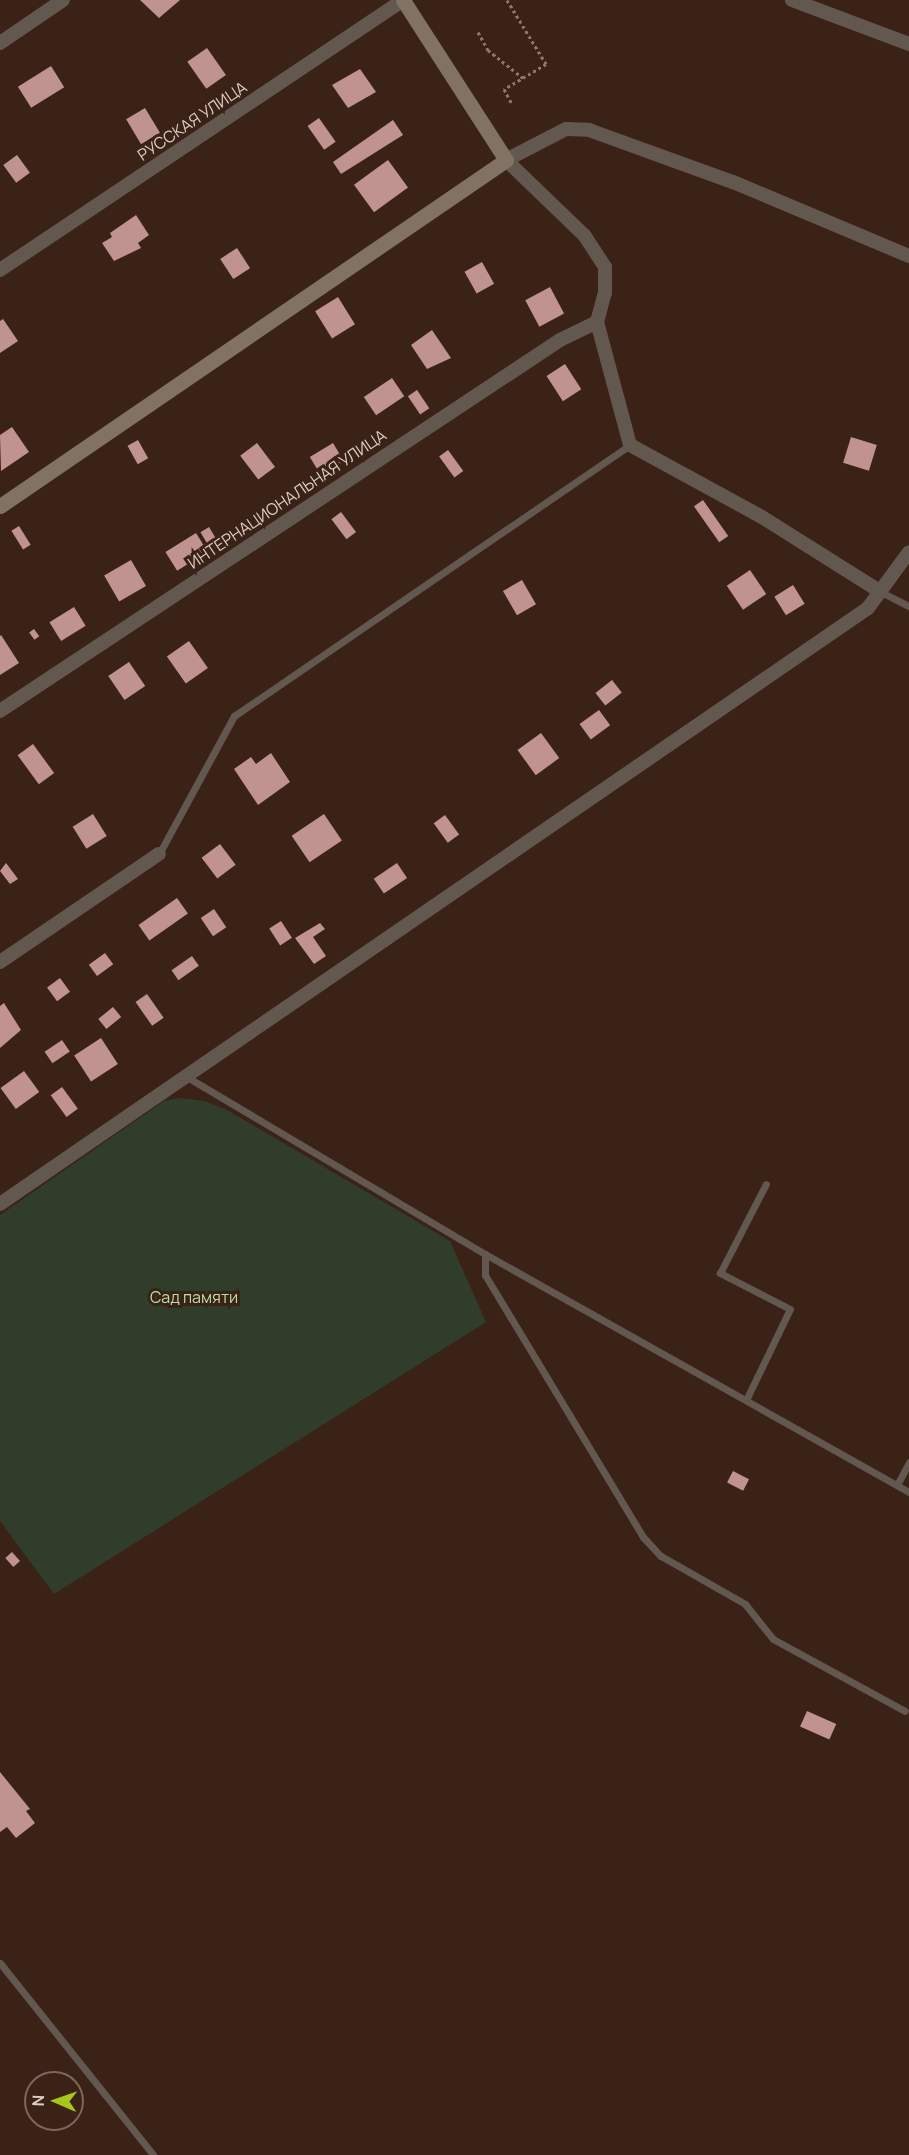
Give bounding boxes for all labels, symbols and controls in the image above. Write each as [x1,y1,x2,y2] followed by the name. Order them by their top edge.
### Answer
[134,77,250,165] street label: РУССКАЯ УЛИЦА
[184,425,390,573] street label: ИНТЕРНАЦИОНАЛЬНАЯ УЛИЦА
[150,1287,238,1307] park label: Сад памяти
[24,2071,84,2131] north arrow
[27,2094,49,2107] text: N

